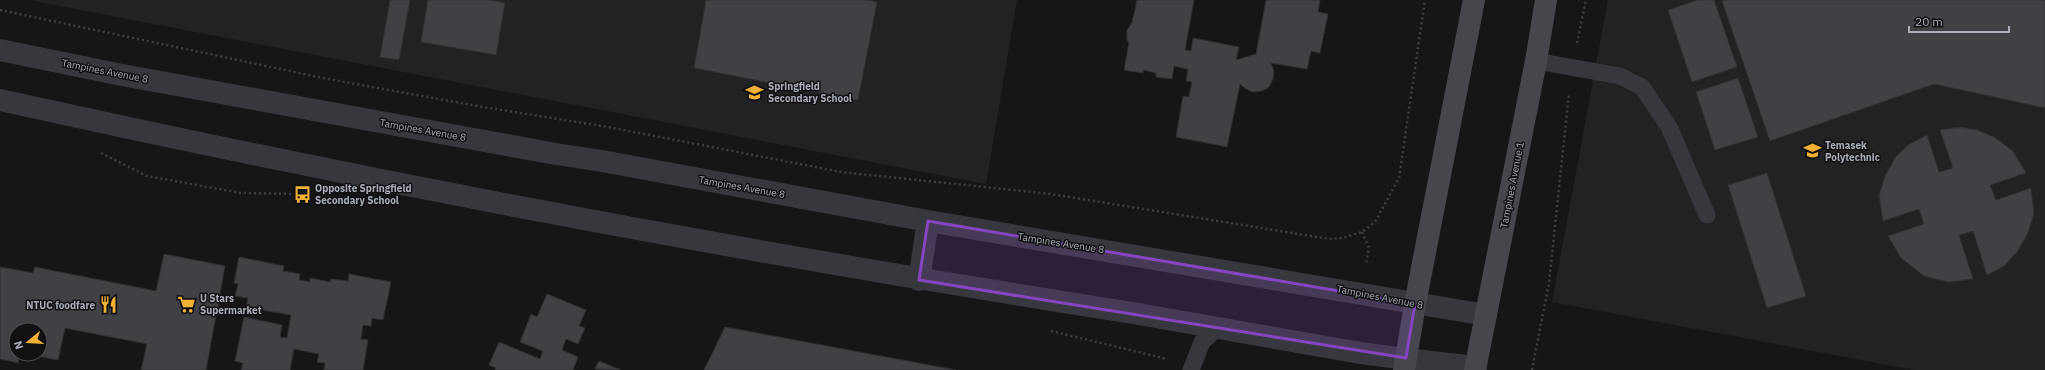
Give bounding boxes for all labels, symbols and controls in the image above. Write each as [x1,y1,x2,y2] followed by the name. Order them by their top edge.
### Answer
[1909,8,2009,34] scale bar
[1915,14,1943,29] text: 20 m
[61,56,149,86] street label: Tampines Avenue 8
[768,80,852,105] place label: Springfield Secondary School
[745,82,765,102] school or university icon: Springfield Secondary School
[379,116,467,144] street label: Tampines Avenue 8
[1825,139,1880,164] place label: Temasek Polytechnic
[1497,141,1527,229] street label: Tampines Avenue 1
[1802,141,1822,161] school or university icon: Temasek Polytechnic
[698,173,786,201] street label: Tampines Avenue 8
[315,182,412,207] place label: Opposite Springfield Secondary School
[292,184,312,204] bus stop icon: Opposite Springfield Secondary School
[1017,230,1105,256] street label: Tampines Avenue 8
[1336,282,1424,312] street label: Tampines Avenue 8
[200,292,262,317] place label: U Stars Supermarket
[177,294,197,314] supermarket icon: U Stars Supermarket
[98,295,118,315] restaurant icon: NTUC foodfare
[26,299,95,312] place label: NTUC foodfare
[8,322,48,362] north arrow
[11,339,26,351] text: N

